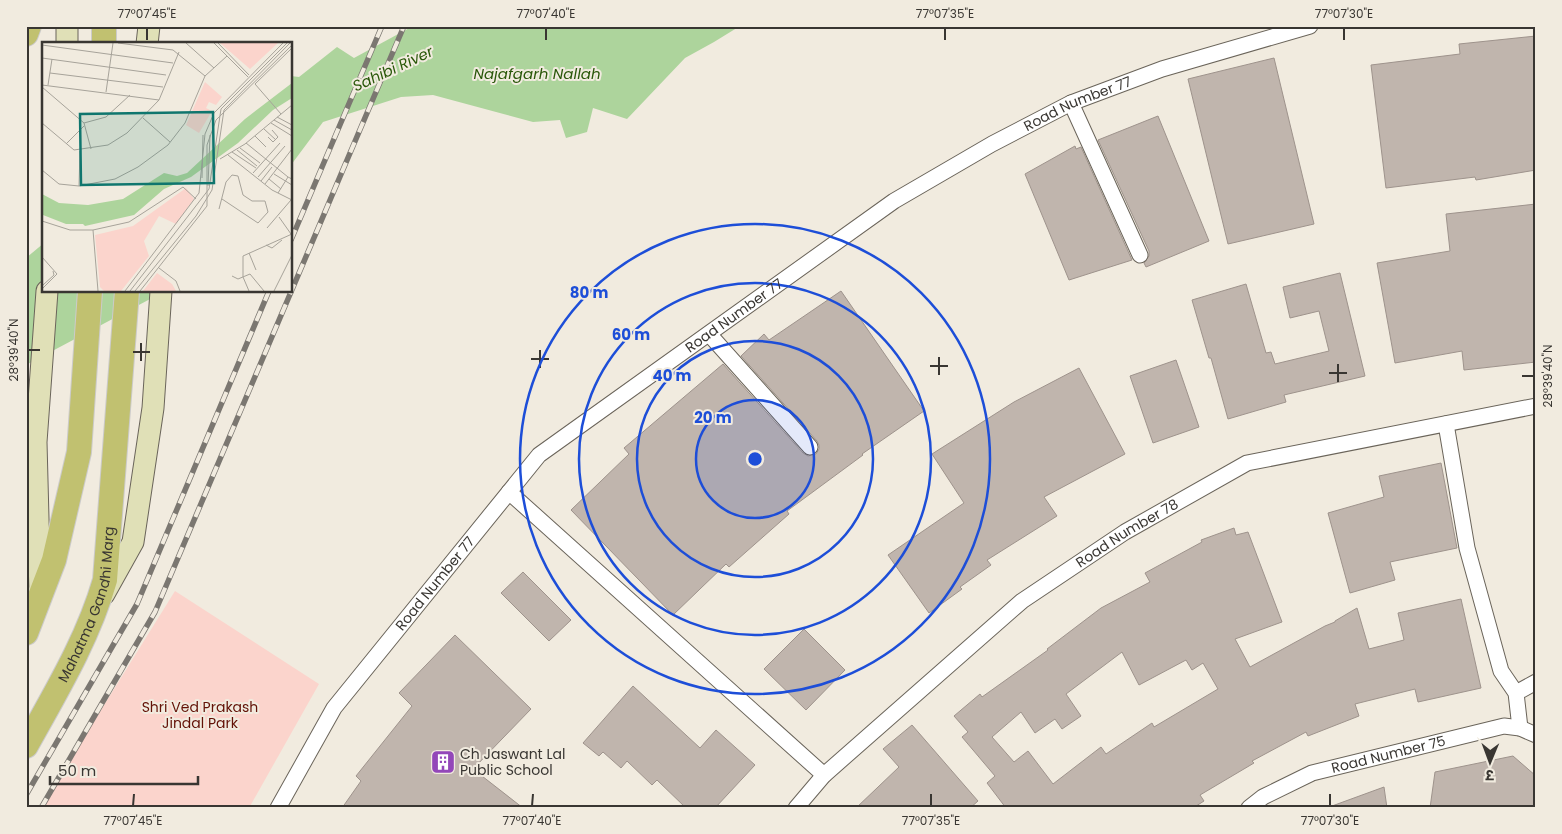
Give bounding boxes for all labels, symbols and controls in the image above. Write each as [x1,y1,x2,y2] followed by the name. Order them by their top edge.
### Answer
[118,5,176,22] text: 77°07'45"E
[517,5,575,22] text: 77°07'40"E
[916,5,974,22] text: 77°07'35"E
[1315,5,1373,22] text: 77°07'30"E
[349,41,437,96] water label: Sahibi River
[42,42,292,292] inset map
[473,63,601,84] water label: Najafgarh Nallah
[1020,71,1135,136] street label: Road Number 77
[681,273,787,357] street label: Road Number 77
[570,282,608,303] text: 80 m
[5,319,22,381] text: 28°39'40"N
[612,324,650,345] text: 60 m
[1539,345,1556,407] text: 28°39'40"N
[652,365,692,386] text: 40 m
[694,407,732,428] text: 20 m
[746,450,764,468] centre of rings
[1072,494,1182,572] street label: Road Number 78
[53,526,119,686] street label: Mahatma Gandhi Marg
[391,532,479,635] street label: Road Number 77
[142,697,258,733] park label: Shri Ved Prakash Jindal Park
[1329,731,1448,778] street label: Road Number 75
[1464,736,1514,786] north arrow
[460,744,565,780] place label: Ch Jaswant Lal Public School
[430,749,456,775] building icon: Ch Jaswant Lal Public School
[50,754,198,786] scale bar
[58,760,96,781] text: 50 m
[1485,765,1495,785] text: उ
[104,812,162,829] text: 77°07'45"E
[503,812,561,829] text: 77°07'40"E
[902,812,960,829] text: 77°07'35"E
[1301,812,1359,829] text: 77°07'30"E

